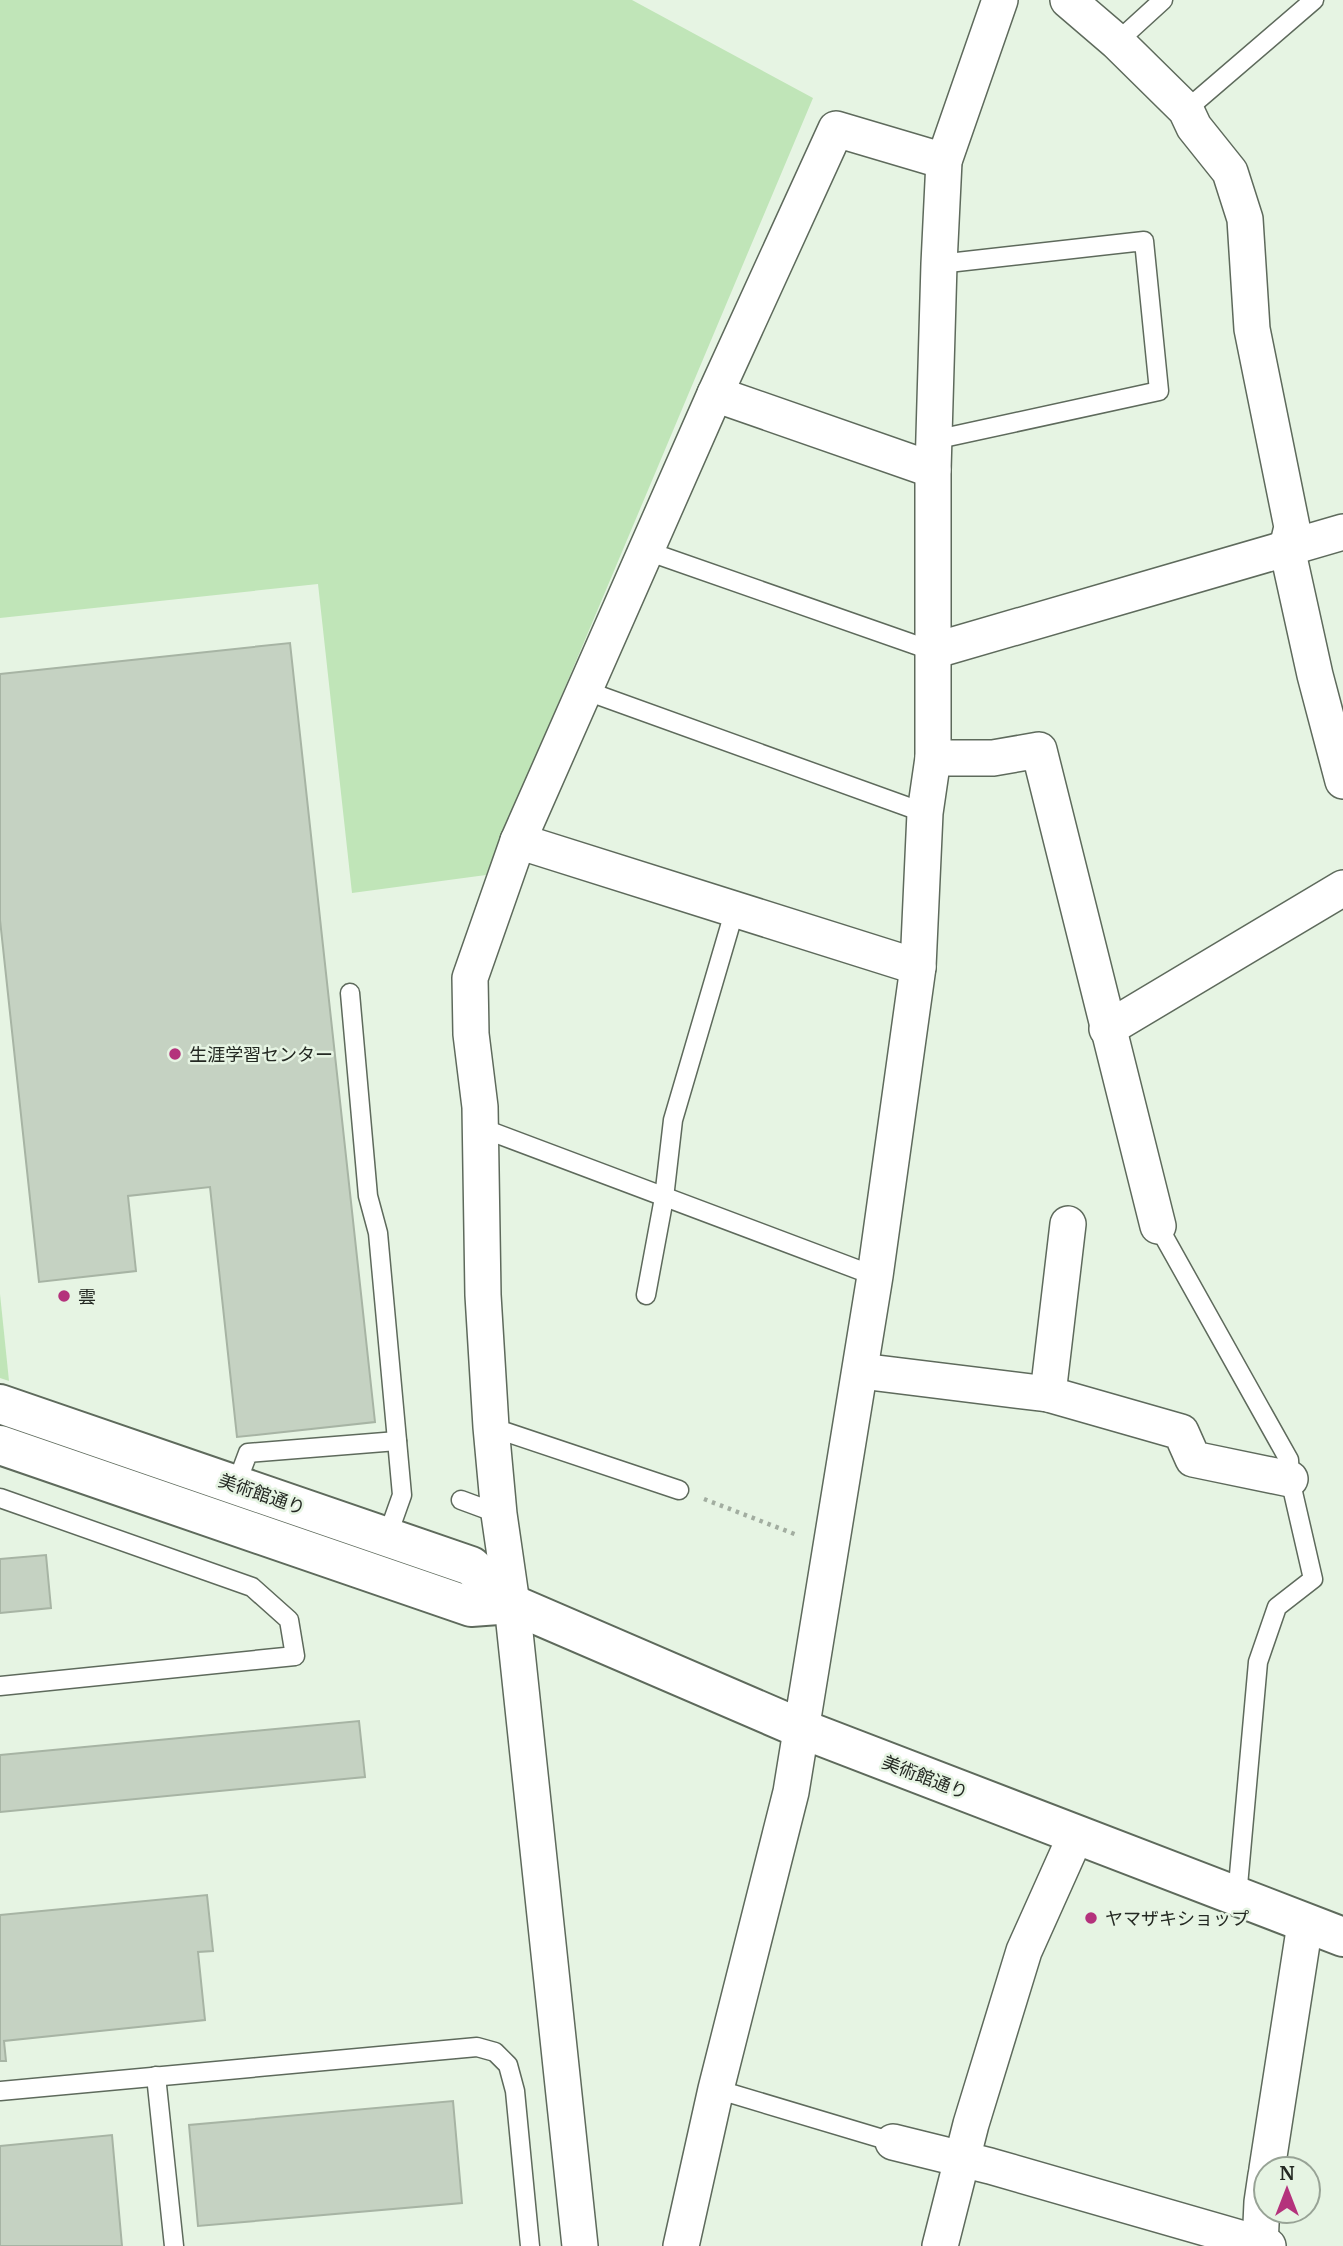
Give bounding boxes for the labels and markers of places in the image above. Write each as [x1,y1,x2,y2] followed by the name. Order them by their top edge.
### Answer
[189,1043,333,1066] place label: 生涯学習センター
[167,1046,183,1062] marker: 生涯学習センター
[78,1285,96,1308] place label: 雲
[56,1288,72,1304] marker: 雲
[1105,1907,1249,1930] place label: ヤマザキショップ
[1083,1910,1099,1926] marker: ヤマザキショップ

